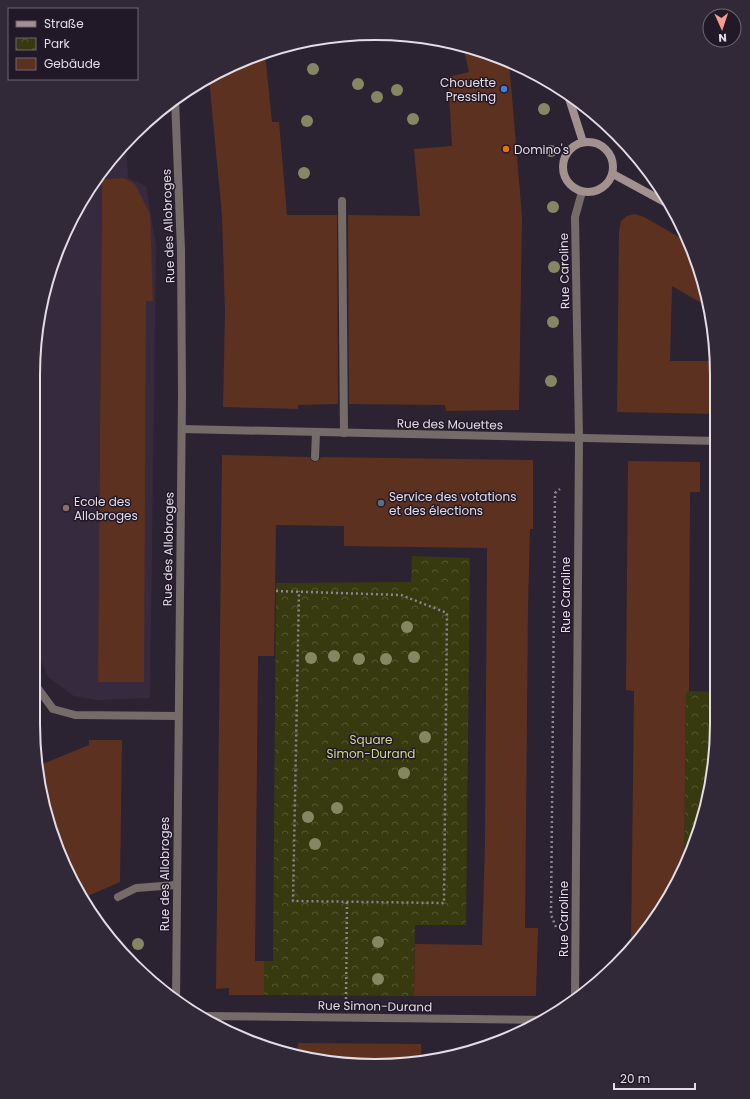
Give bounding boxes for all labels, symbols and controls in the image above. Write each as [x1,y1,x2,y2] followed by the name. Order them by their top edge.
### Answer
[8,8,138,80] legend
[702,8,742,48] north arrow
[44,15,84,32] text: Straße
[718,30,727,46] text: N
[44,35,71,52] text: Park
[44,55,100,72] text: Gebäude
[440,74,496,105] place label: Chouette Pressing
[499,84,509,94] marker: Chouette Pressing
[514,141,569,158] place label: Domino's
[501,144,511,154] marker: Domino's
[158,169,178,283] street label: Rue des Allobroges
[555,233,573,309] street label: Rue Caroline
[397,415,503,433] street label: Rue des Mouettes
[389,488,516,519] place label: Service des votations et des élections
[159,492,177,606] street label: Rue des Allobroges
[74,493,138,524] place label: Ecole des Allobroges
[376,498,386,508] marker: Service des votations et des élections
[61,503,71,513] marker: Ecole des Allobroges
[557,557,574,633] street label: Rue Caroline
[327,731,415,762] park label: Square Simon-Durand
[156,817,173,931] street label: Rue des Allobroges
[555,881,572,957] street label: Rue Caroline
[318,997,432,1015] street label: Rue Simon-Durand
[614,1065,695,1091] scale bar
[620,1070,650,1087] text: 20 m

